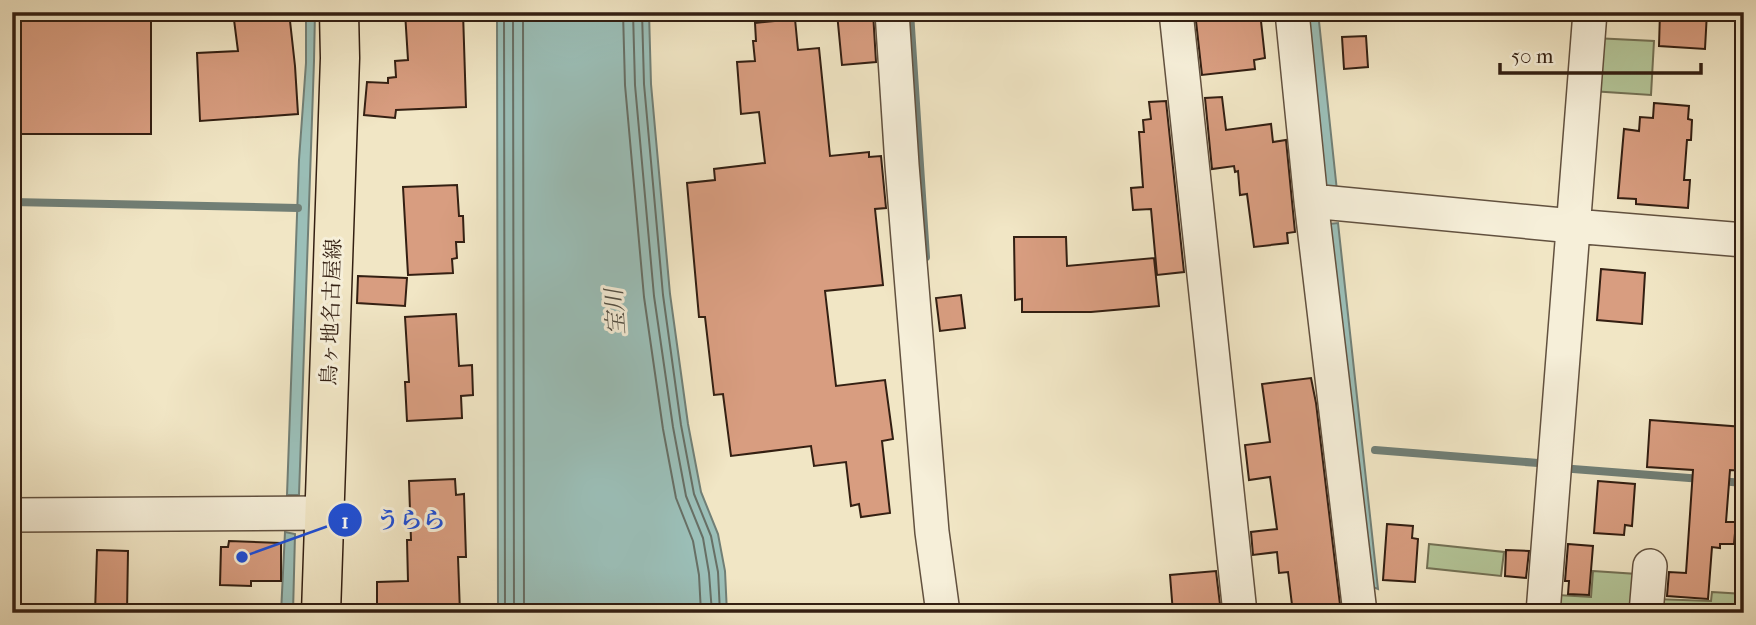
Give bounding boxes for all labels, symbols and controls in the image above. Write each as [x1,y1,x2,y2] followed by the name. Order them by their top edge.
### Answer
[1500,32,1702,76] scale bar
[1511,44,1554,68] text: 50 m
[316,238,346,386] street label: 鳥ヶ地名古屋線
[600,285,631,336] water label: 宝川
[327,498,459,542] callout: うらら
[377,507,446,534] text: うらら
[341,509,349,533] text: 1

